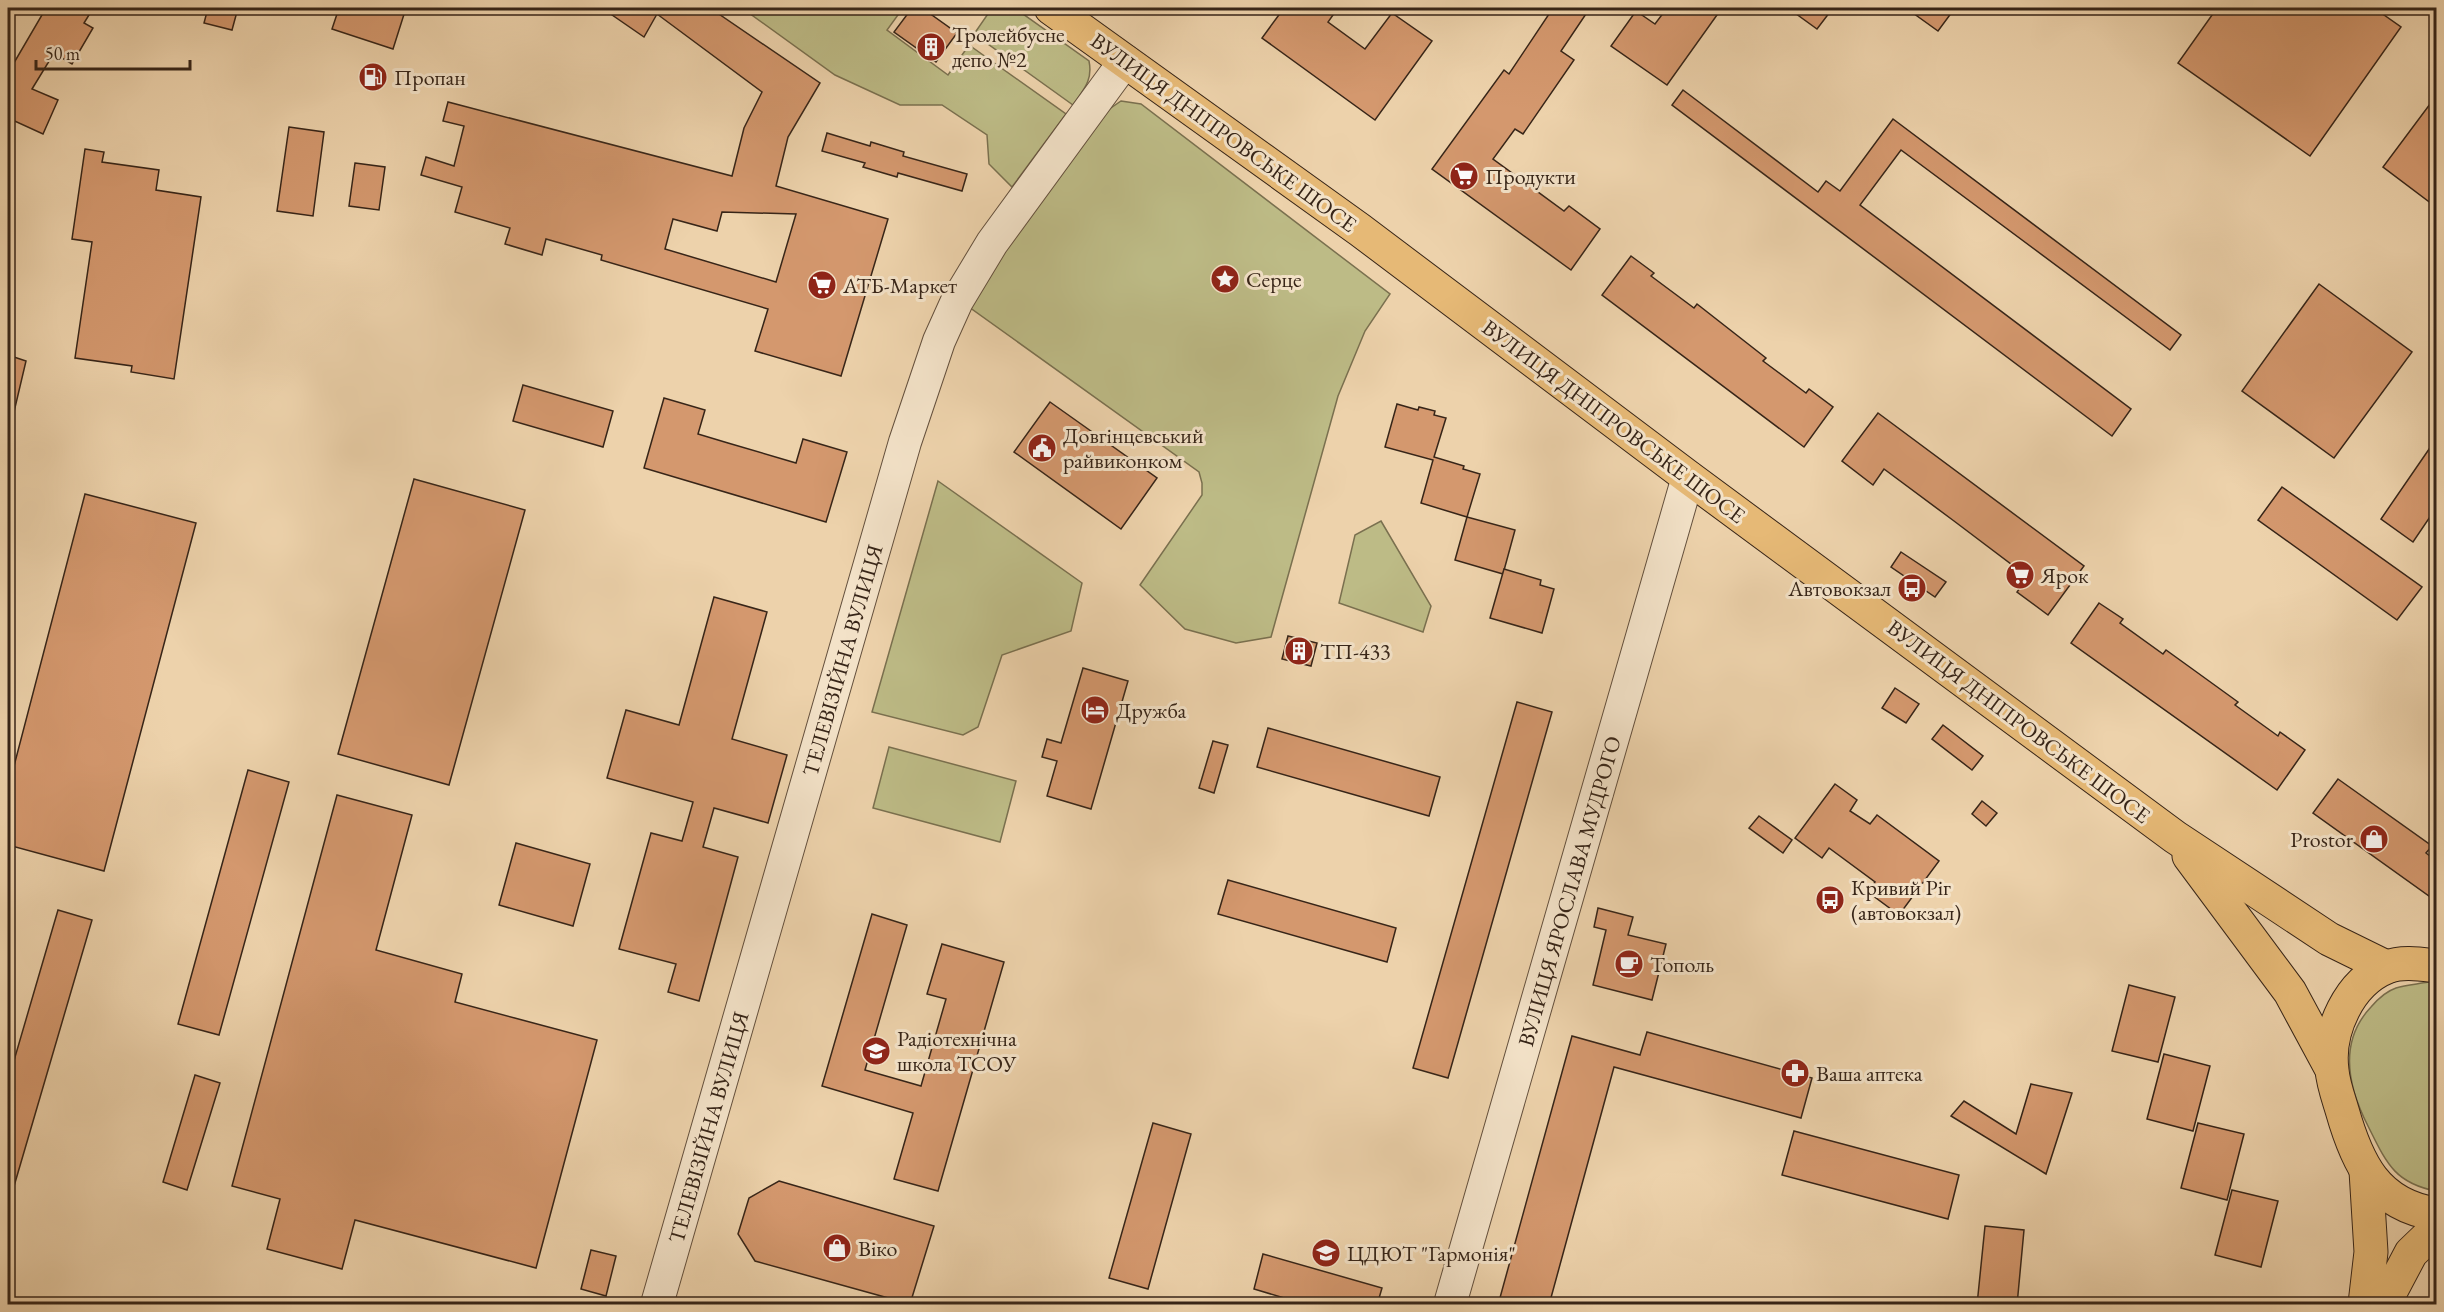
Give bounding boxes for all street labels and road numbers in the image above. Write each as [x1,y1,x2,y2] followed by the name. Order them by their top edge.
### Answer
[1085,26,1363,239] street label: ВУЛИЦЯ ДНІПРОВСЬКЕ ШОСЕ
[1476,313,1751,530] street label: ВУЛИЦЯ ДНІПРОВСЬКЕ ШОСЕ
[796,541,890,779] street label: ТЕЛЕВІЗІЙНА ВУЛИЦЯ
[1881,613,2156,830] street label: ВУЛИЦЯ ДНІПРОВСЬКЕ ШОСЕ
[1511,732,1628,1050] street label: ВУЛИЦЯ ЯРОСЛАВА МУДРОГО
[662,1008,756,1246] street label: ТЕЛЕВІЗІЙНА ВУЛИЦЯ

